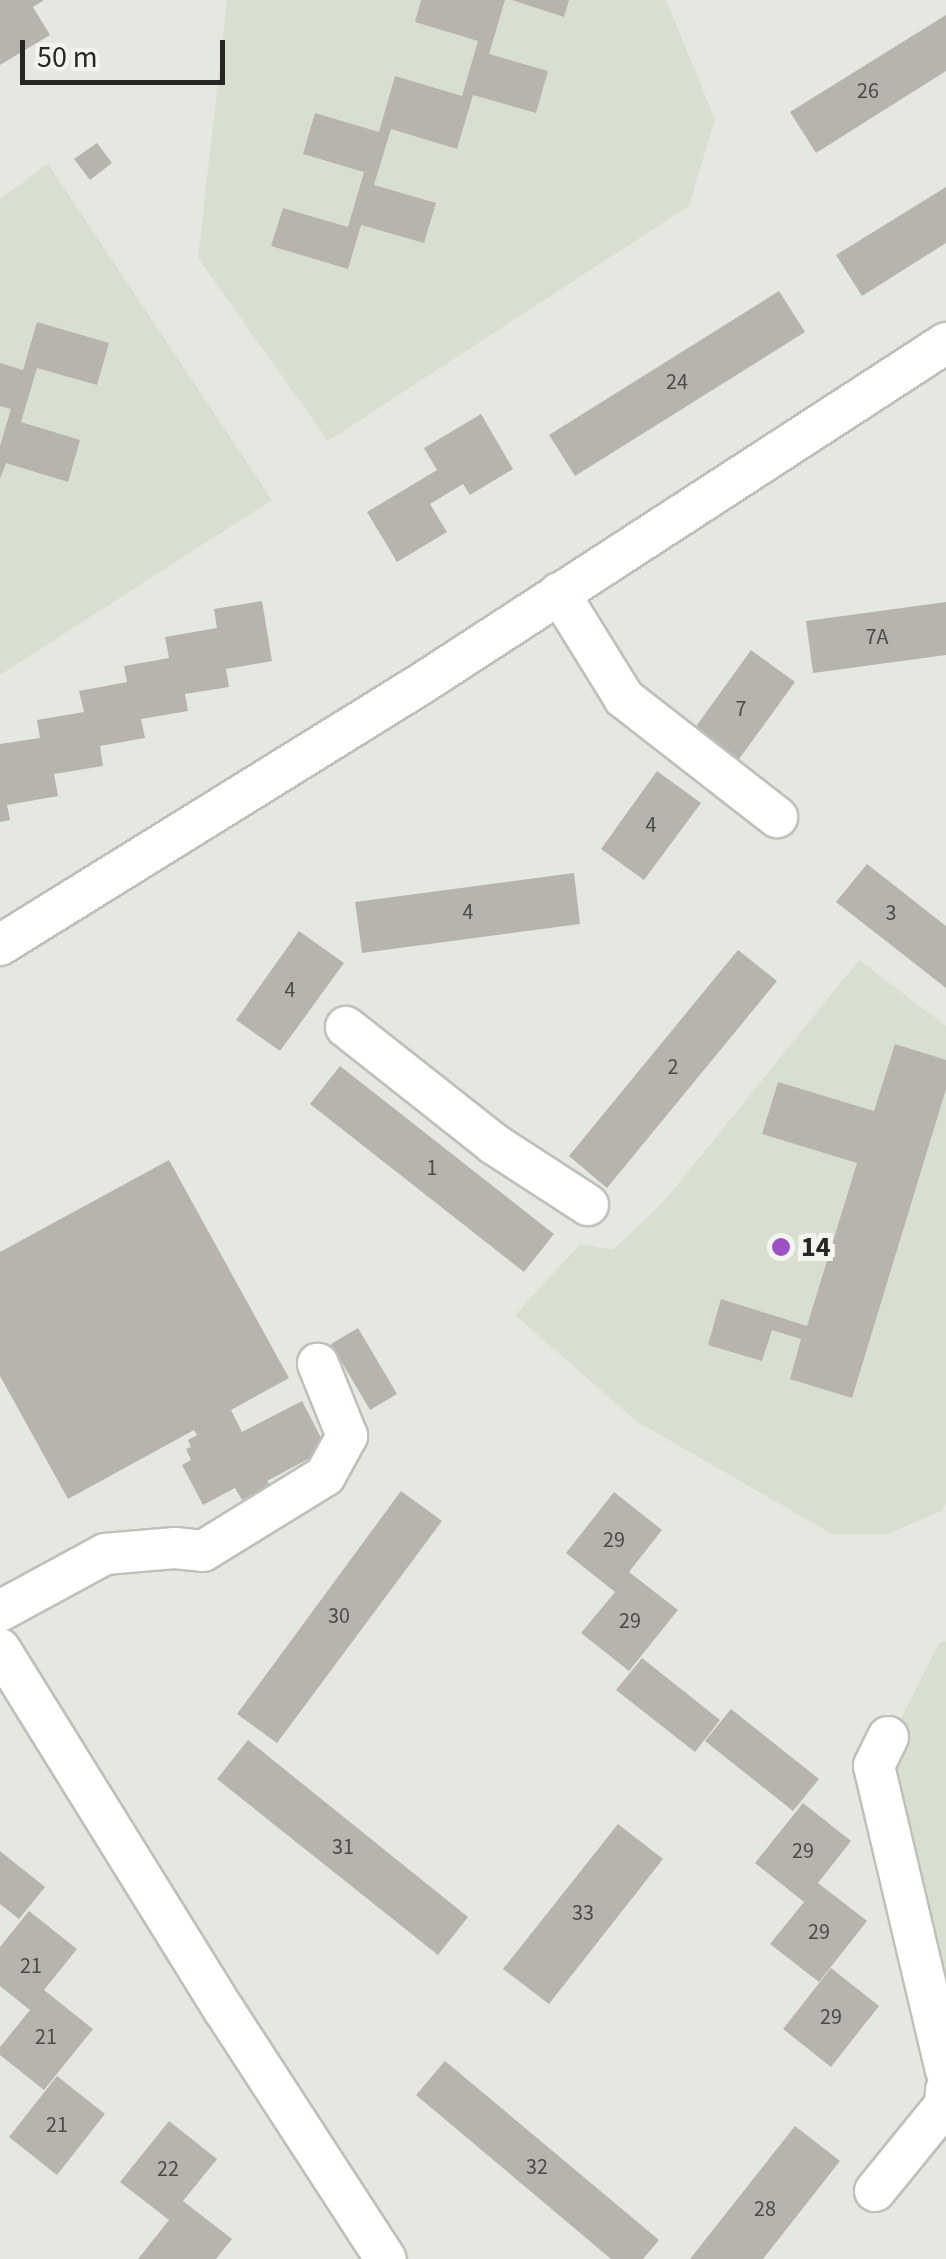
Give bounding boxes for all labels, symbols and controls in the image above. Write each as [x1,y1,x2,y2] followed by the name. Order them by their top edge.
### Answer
[25,20,230,82] scale bar
[37,36,98,79] text: 50 m
[857,79,879,105] house number: 26
[666,370,688,396] house number: 24
[866,625,888,651] house number: 7A
[736,697,746,723] house number: 7
[646,813,656,839] house number: 4
[463,900,473,926] house number: 4
[886,901,896,927] house number: 3
[285,978,295,1004] house number: 4
[668,1055,678,1081] house number: 2
[427,1156,437,1182] house number: 1
[801,1230,831,1264] place label: 14
[770,1236,792,1258] marker: 14
[603,1528,625,1554] house number: 29
[328,1604,350,1630] house number: 30
[619,1609,641,1635] house number: 29
[332,1835,354,1861] house number: 31
[792,1839,814,1865] house number: 29
[572,1901,594,1927] house number: 33
[808,1920,830,1946] house number: 29
[20,1954,42,1980] house number: 21
[820,2005,842,2031] house number: 29
[35,2025,57,2051] house number: 21
[46,2113,68,2139] house number: 21
[526,2155,548,2181] house number: 32
[157,2157,179,2183] house number: 22
[754,2197,776,2223] house number: 28

